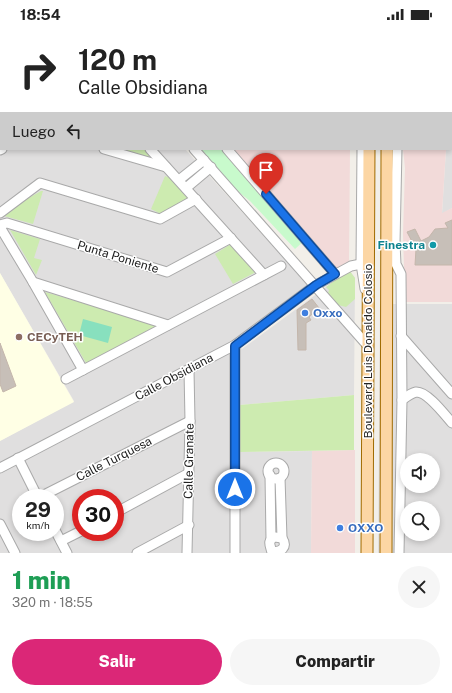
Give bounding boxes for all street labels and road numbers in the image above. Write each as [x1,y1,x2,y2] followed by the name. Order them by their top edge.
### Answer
[76,238,161,276] street label: Punta Poniente
[361,263,375,438] street label: Boulevard Luis Donaldo Colosio
[133,351,215,403] street label: Calle Obsidiana
[181,423,197,499] street label: Calle Granate
[74,434,154,484] street label: Calle Turquesa

